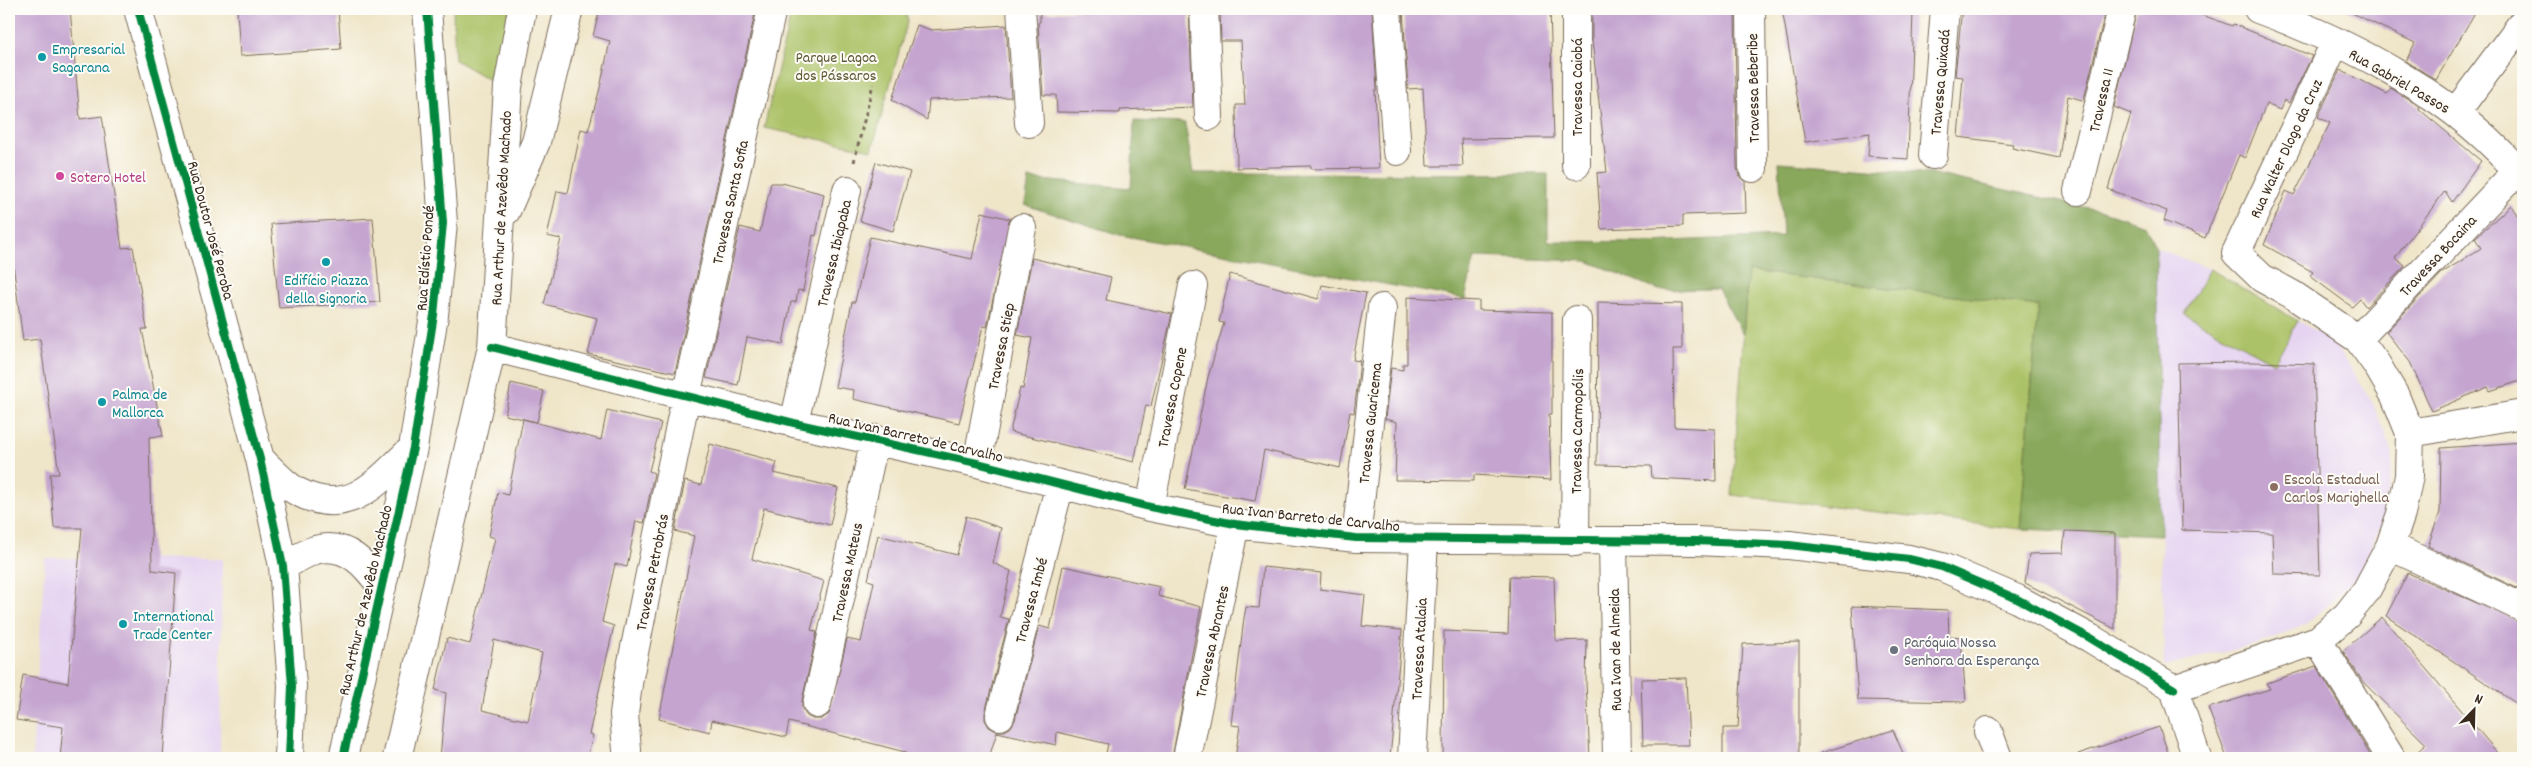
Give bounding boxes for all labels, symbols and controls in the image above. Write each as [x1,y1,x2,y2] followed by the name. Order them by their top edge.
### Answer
[1925,28,1958,136] street label: Travessa Quixadá
[1742,33,1767,143] street label: Travessa Beberibe
[1567,38,1590,136] street label: Travessa Caiobá
[52,39,125,80] place label: Empresarial Sagarana
[2344,44,2454,121] street label: Rua Gabriel Passos
[795,47,877,88] park label: Parque Lagoa dos Pássaros
[36,51,48,63] marker: Empresarial Sagarana
[2084,66,2121,135] street label: Travessa 11
[2245,76,2330,223] street label: Rua Walter Dlogo da Cruz
[486,110,519,306] street label: Rua Arthur de Azevêdo Machado
[707,138,756,267] street label: Travessa Santa Sofia
[180,159,239,303] street label: Rua Doutor José Peroba
[70,167,146,190] place label: Sotero Hotel
[54,170,66,182] marker: Sotero Hotel
[812,197,859,310] street label: Travessa Ibiapaba
[411,204,442,312] street label: Rua Edístio Pondé
[2395,210,2483,303] street label: Travessa Bocaina
[320,256,332,268] marker: Edifício Piazza della Signoria
[284,270,368,311] place label: Edifício Piazza della Signoria
[983,301,1022,392] street label: Travessa Stiep
[1152,345,1194,450] street label: Travessa Copene
[1354,361,1389,485] street label: Travessa Guaricema
[1566,368,1591,494] street label: Travessa Carmopólis
[112,384,167,425] place label: Palma de Mallorca
[96,396,108,408] marker: Palma de Mallorca
[826,407,1005,470] street label: Rua Ivan Barreto de Carvalho
[2284,469,2389,510] place label: Escola Estadual Carlos Marighella
[2268,481,2280,493] marker: Escola Estadual Carlos Marighella
[1221,498,1401,539] street label: Rua Ivan Barreto de Carvalho
[333,503,400,698] street label: Rua Arthur de Azevêdo Machado
[631,512,676,633] street label: Travessa Petrobrás
[827,520,870,625] street label: Travessa Mateus
[1010,555,1055,646] street label: Travessa Imbé
[1190,583,1237,700] street label: Travessa Abrantes
[1604,588,1629,712] street label: Rua Ivan de Almeida
[1406,597,1435,701] street label: Travessa Atalaia
[133,606,214,647] place label: International Trade Center
[117,618,129,630] marker: International Trade Center
[1904,632,2039,673] place label: Paróquia Nossa Senhora da Esperança
[1888,644,1900,656] marker: Paróquia Nossa Senhora da Esperança
[2450,684,2500,734] north arrow
[2471,689,2485,710] text: N

